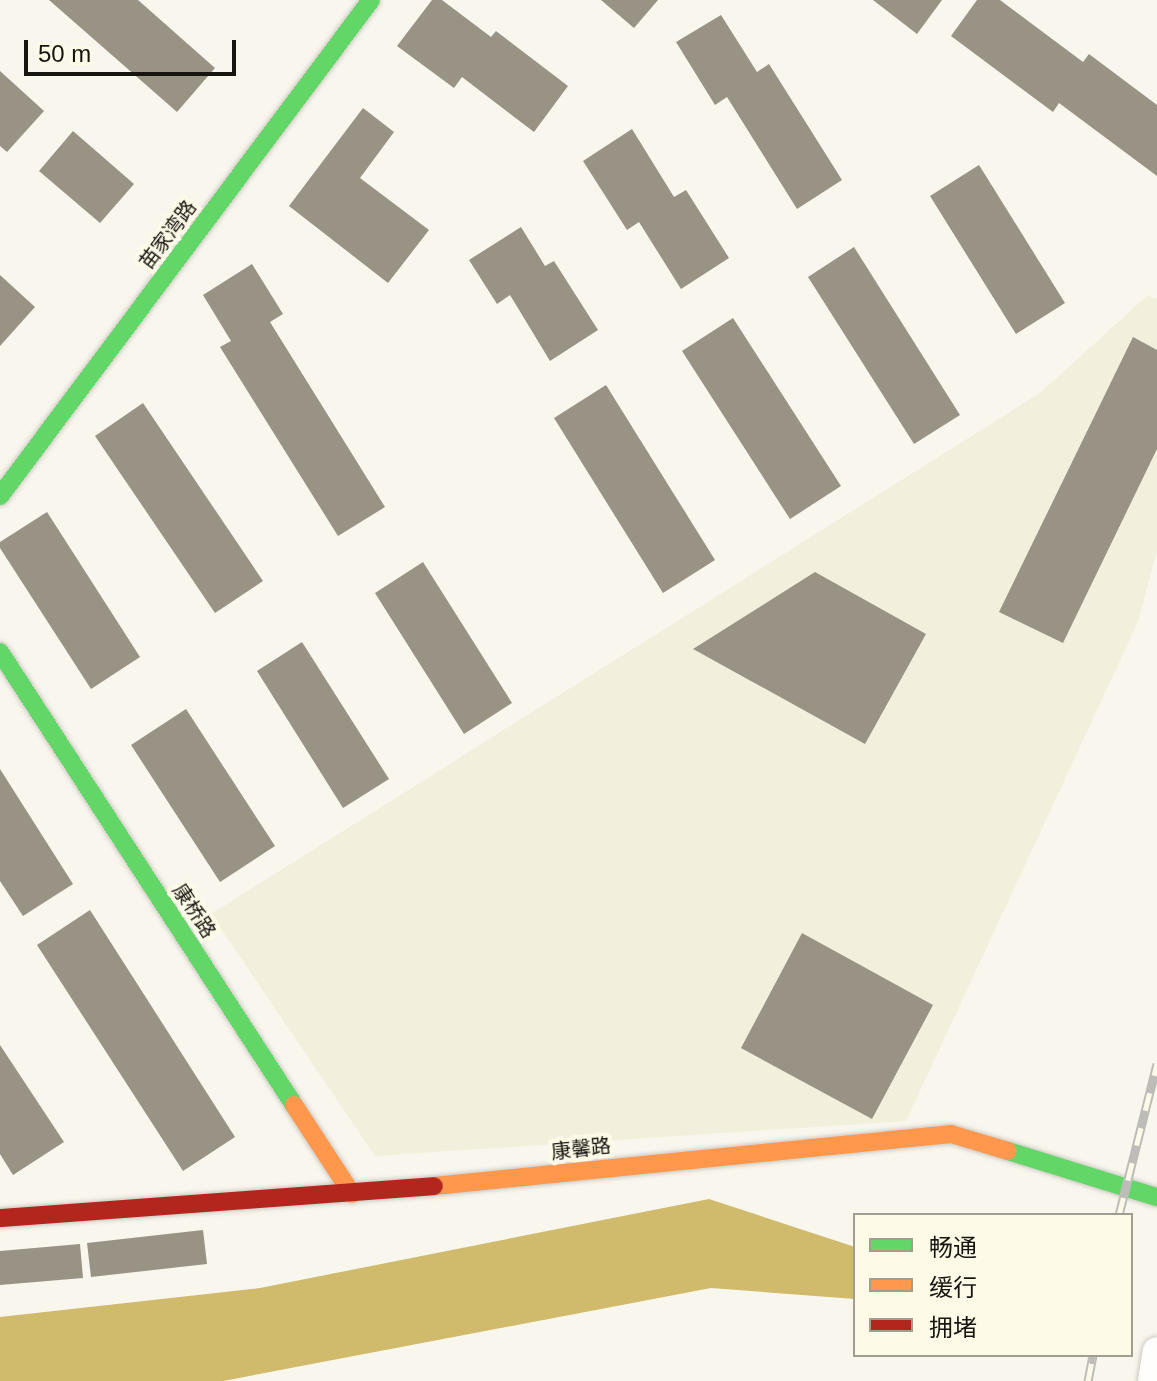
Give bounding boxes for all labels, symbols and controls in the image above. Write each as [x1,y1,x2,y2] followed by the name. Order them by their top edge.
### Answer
[28,24,240,74] scale bar
[38,40,91,67] text: 50 m
[134,196,202,274] street label: 苗家湾路
[168,879,220,943] street label: 康桥路
[550,1134,612,1164] street label: 康馨路
[853,1213,1133,1357] legend
[929,1234,977,1261] text: 畅通
[929,1274,977,1301] text: 缓行
[929,1314,977,1341] text: 拥堵

